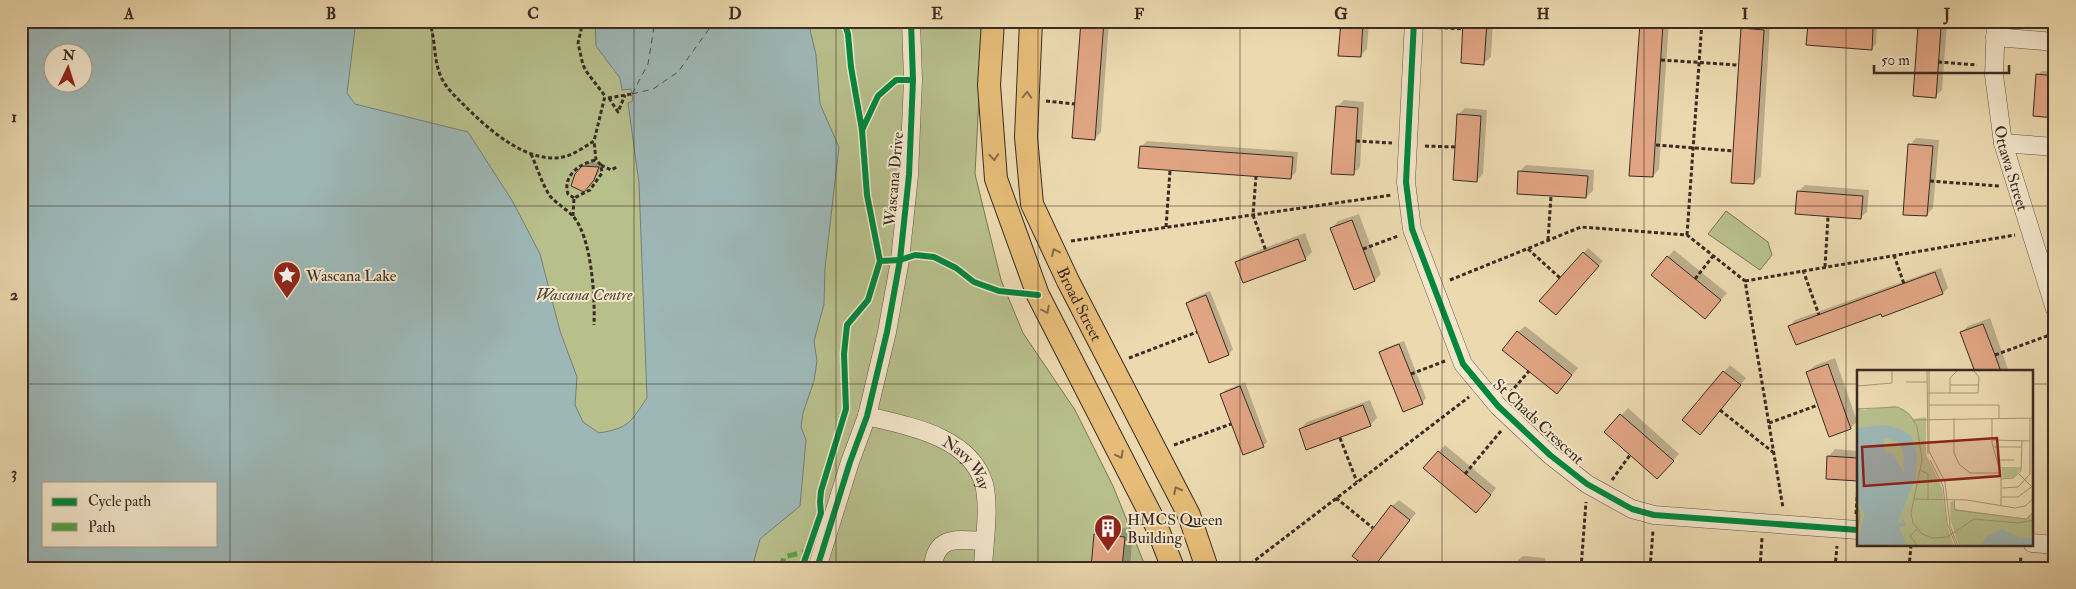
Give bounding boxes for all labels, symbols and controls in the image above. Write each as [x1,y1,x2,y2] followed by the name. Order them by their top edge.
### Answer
[123,4,135,24] text: A
[326,4,336,24] text: B
[527,4,539,24] text: C
[728,4,742,24] text: D
[931,4,943,24] text: E
[1134,4,1144,24] text: F
[1334,4,1348,24] text: G
[1536,4,1550,24] text: H
[1742,4,1749,24] text: I
[1943,4,1951,25] text: J
[42,42,92,92] north arrow
[1874,42,2008,74] scale bar
[61,47,76,64] text: N
[1881,51,1910,70] text: 50 m
[1022,90,1032,98] one-way arrow
[11,107,17,127] text: 1
[1990,124,2033,214] street label: Ottawa Street
[880,131,908,228] street label: Wascana Drive
[989,153,1000,161] one-way arrow
[1050,248,1061,257] one-way arrow
[272,260,302,299] place icon: Wascana Lake
[1052,264,1106,345] street label: Broad Street
[305,266,397,286] place label: Wascana Lake
[10,285,18,305] text: 2
[536,285,633,305] park label: Wascana Centre
[1040,305,1050,314] one-way arrow
[1857,370,2034,546] inset map
[1489,375,1588,469] street label: St Chads Crescent
[939,432,994,492] street label: Navy Way
[1114,450,1124,459] one-way arrow
[11,463,17,483] text: 3
[42,482,218,546] legend
[1173,486,1183,495] one-way arrow
[88,492,151,512] text: Cycle path
[1127,510,1223,548] place label: HMCS Queen Building
[1093,513,1123,552] building icon: HMCS Queen Building
[88,518,115,537] text: Path

